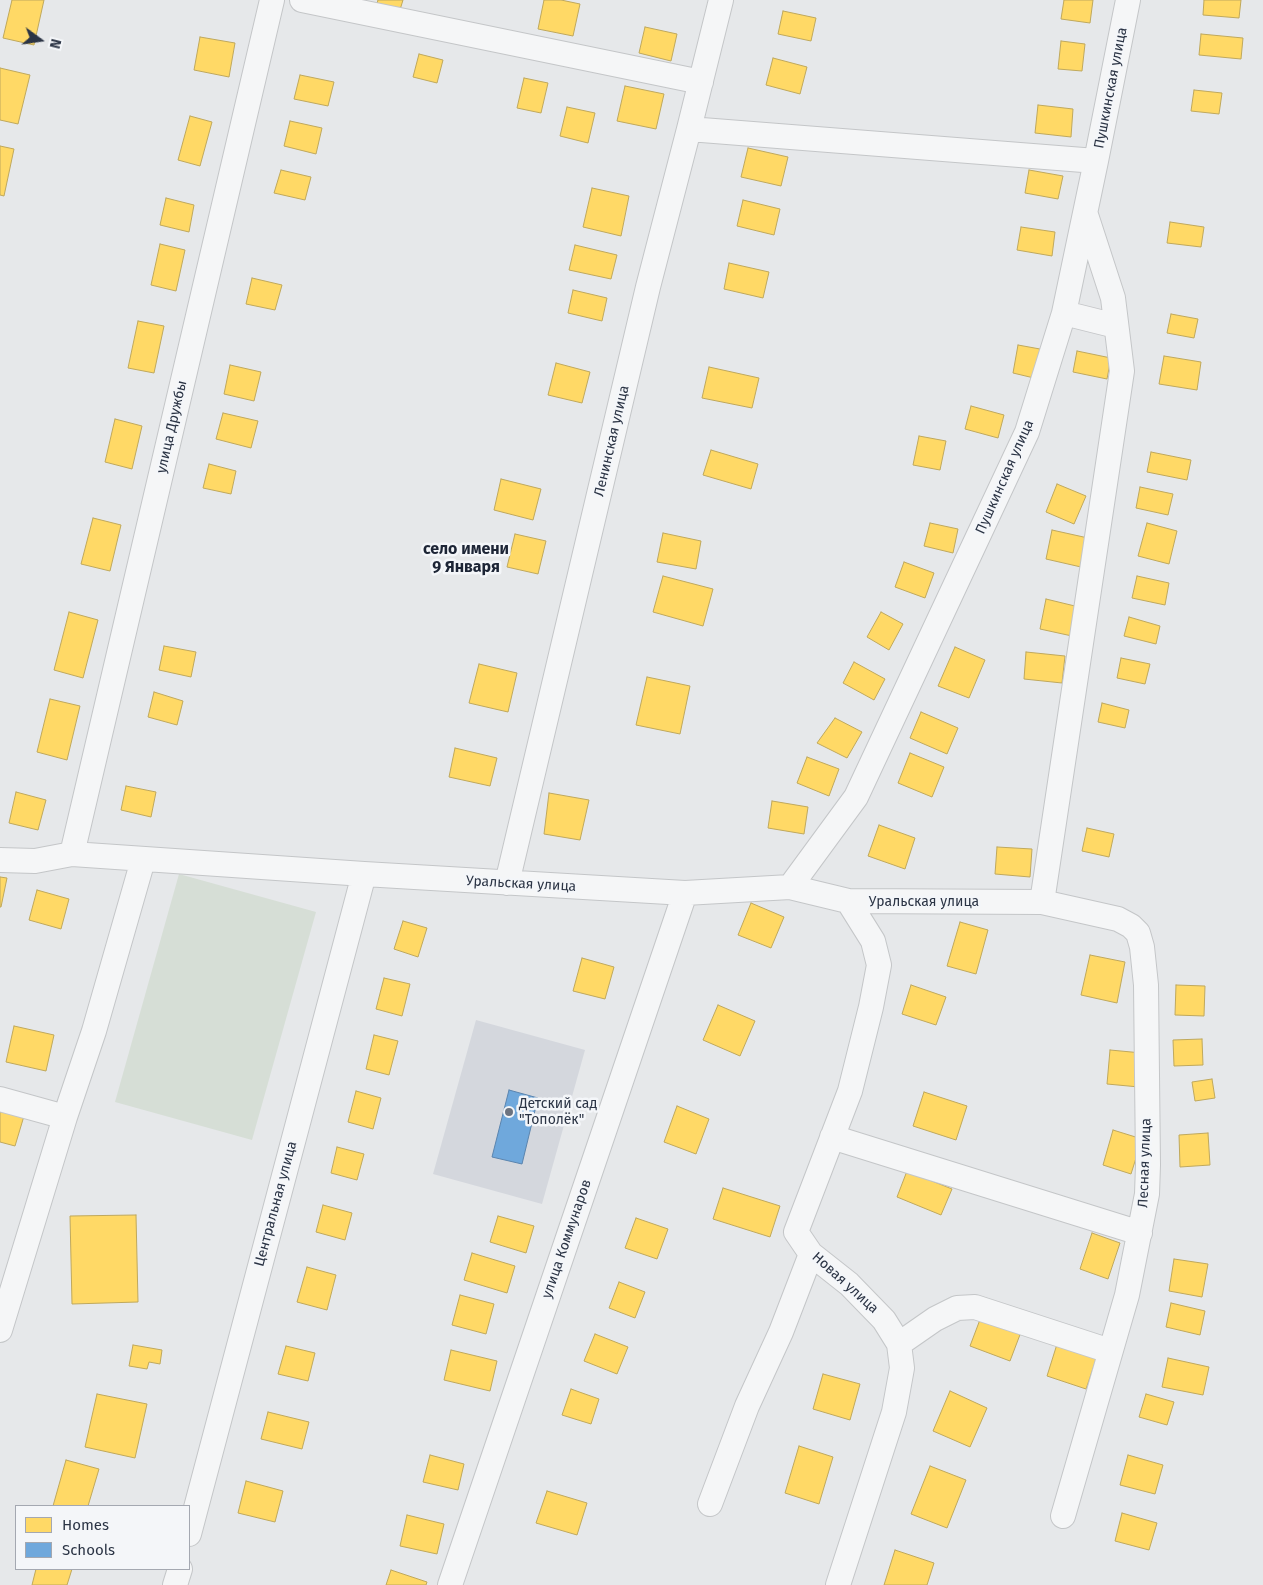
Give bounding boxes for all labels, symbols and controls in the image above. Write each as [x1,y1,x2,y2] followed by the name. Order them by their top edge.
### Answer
[15,15,65,65] north arrow
[1091,26,1131,150] street label: Пушкинская улица
[46,37,64,50] text: N
[153,379,191,475] street label: улица Дружбы
[591,384,633,498] street label: Ленинская улица
[972,417,1038,537] street label: Пушкинская улица
[423,540,509,578] district label: село имени 9 Января
[465,873,577,895] street label: Уральская улица
[869,894,979,910] street label: Уральская улица
[519,1096,597,1128] place label: Детский сад "Тополёк"
[503,1106,515,1118] marker: Детский сад "Тополёк"
[1135,1118,1155,1208] street label: Лесная улица
[251,1140,301,1268] street label: Центральная улица
[539,1177,595,1301] street label: улица Коммунаров
[808,1249,882,1317] street label: Новая улица
[15,1505,190,1570] legend
[62,1516,109,1534] text: Homes
[62,1541,115,1559] text: Schools

